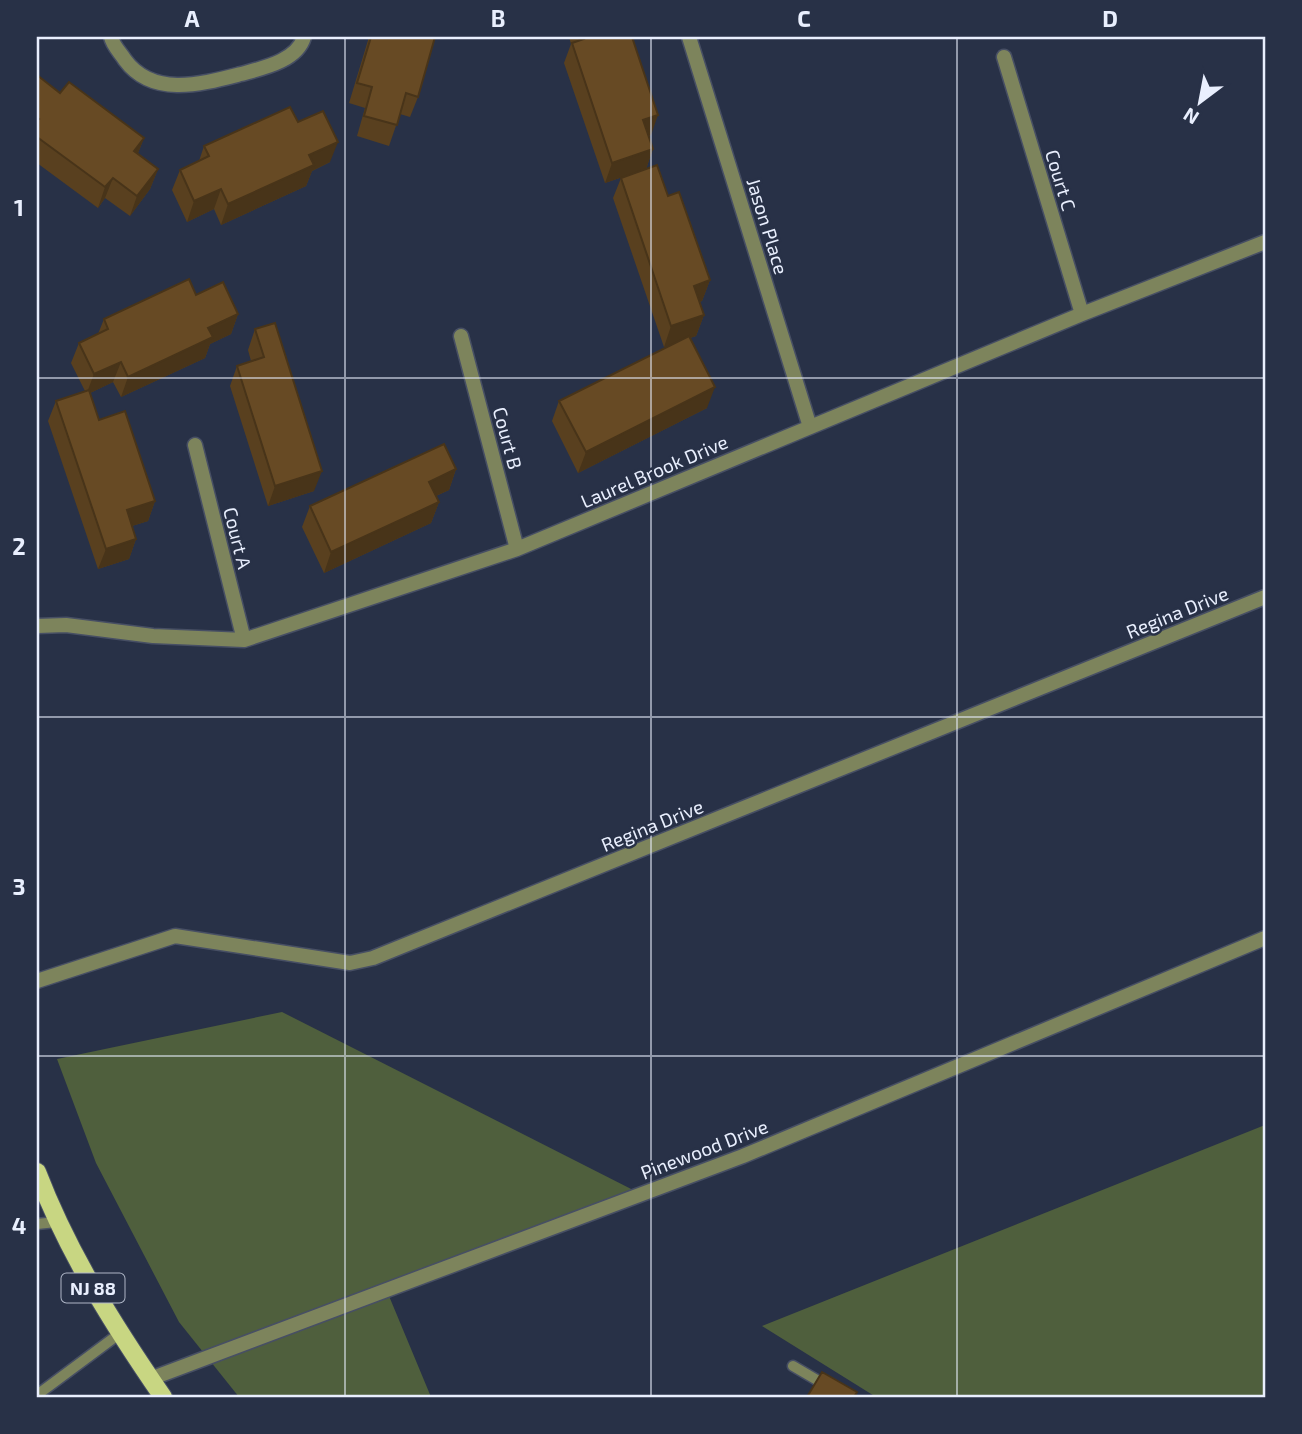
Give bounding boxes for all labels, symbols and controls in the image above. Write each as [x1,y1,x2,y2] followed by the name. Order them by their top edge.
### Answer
[184,4,200,32] text: A
[491,4,505,32] text: B
[797,4,811,32] text: C
[1102,4,1118,32] text: D
[1166,66,1236,136] north arrow
[1179,103,1203,130] text: N
[1041,147,1081,213] street label: Court C
[742,175,794,277] street label: Jason Place
[14,193,24,221] text: 1
[489,404,527,472] street label: Court B
[577,430,731,512] street label: Laurel Brook Drive
[219,505,257,571] street label: Court A
[12,532,26,560] text: 2
[1123,581,1231,643] street label: Regina Drive
[598,794,706,856] street label: Regina Drive
[12,872,26,900] text: 3
[637,1114,771,1184] street label: Pinewood Drive
[12,1211,26,1239] text: 4
[62,1274,124,1302] road number: NJ 88

